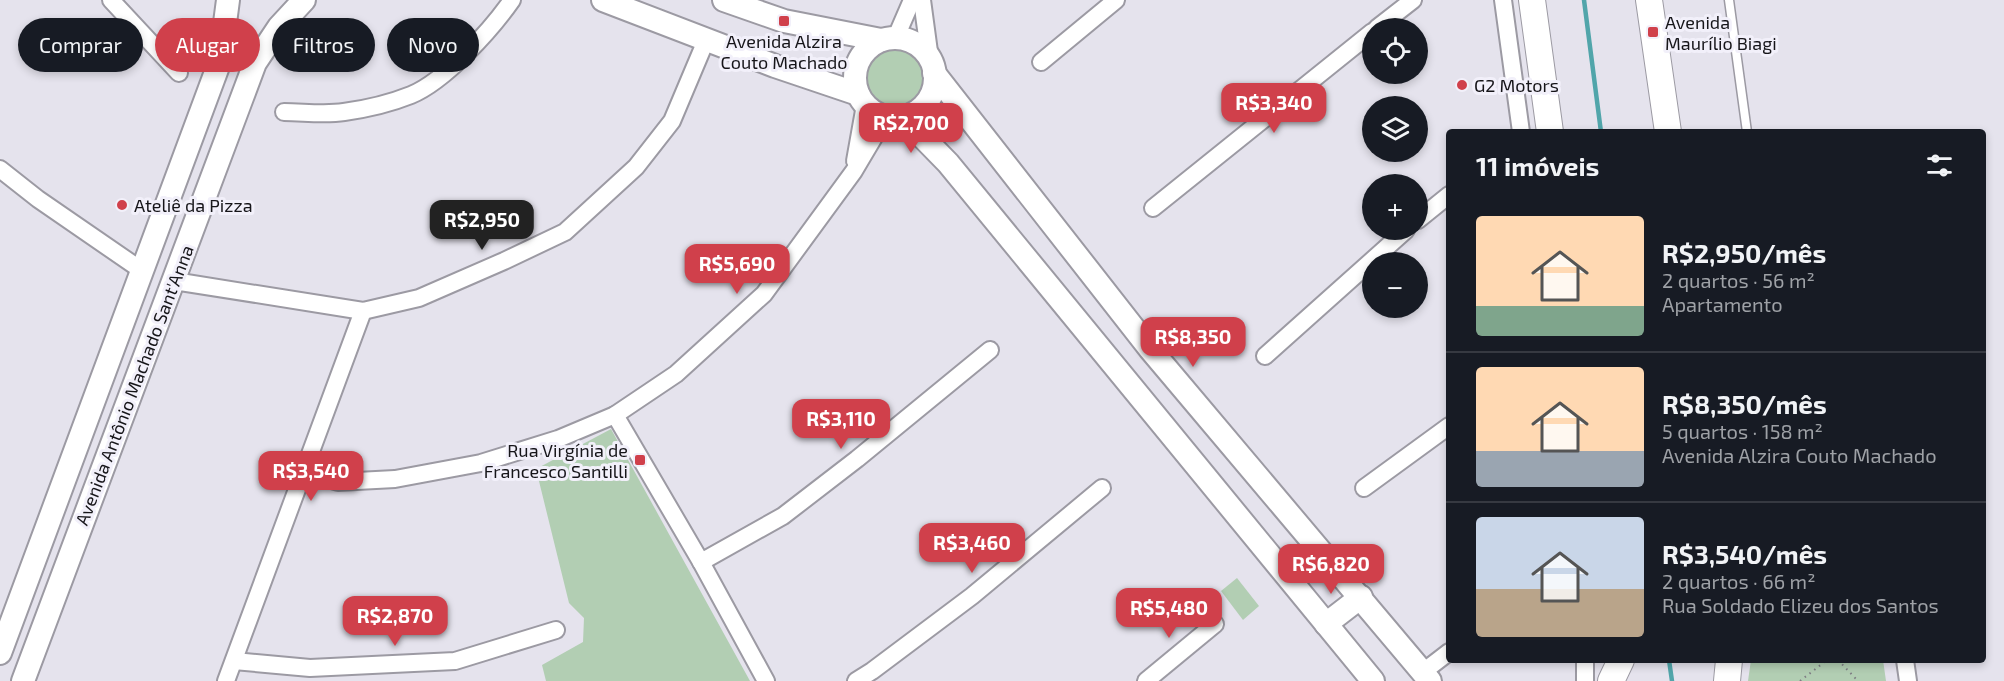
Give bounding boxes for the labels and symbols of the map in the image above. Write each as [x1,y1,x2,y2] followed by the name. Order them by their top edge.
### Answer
[1665,11,1777,54] place label: Avenida Maurílio Biagi
[777,14,791,28] marker: Avenida Alzira Couto Machado
[1646,25,1660,39] marker: Avenida Maurílio Biagi
[720,30,848,73] place label: Avenida Alzira Couto Machado
[1474,74,1559,96] place label: G2 Motors
[1455,78,1469,92] marker: G2 Motors
[1219,83,1329,134] pin: R$3,340
[856,103,966,154] pin: R$2,700
[134,194,253,216] place label: Ateliê da Pizza
[115,198,129,212] marker: Ateliê da Pizza
[427,200,537,251] pin: R$2,950
[70,242,198,528] street label: Avenida Antônio Machado Sant'Anna
[682,244,792,295] pin: R$5,690
[1138,317,1248,368] pin: R$8,350
[786,399,896,450] pin: R$3,110
[484,439,628,482] place label: Rua Virgínia de Francesco Santilli
[256,451,366,502] pin: R$3,540
[633,453,647,467] marker: Rua Virgínia de Francesco Santilli
[917,523,1027,574] pin: R$3,460
[1276,544,1386,595] pin: R$6,820
[1114,588,1224,639] pin: R$5,480
[340,596,450,647] pin: R$2,870

